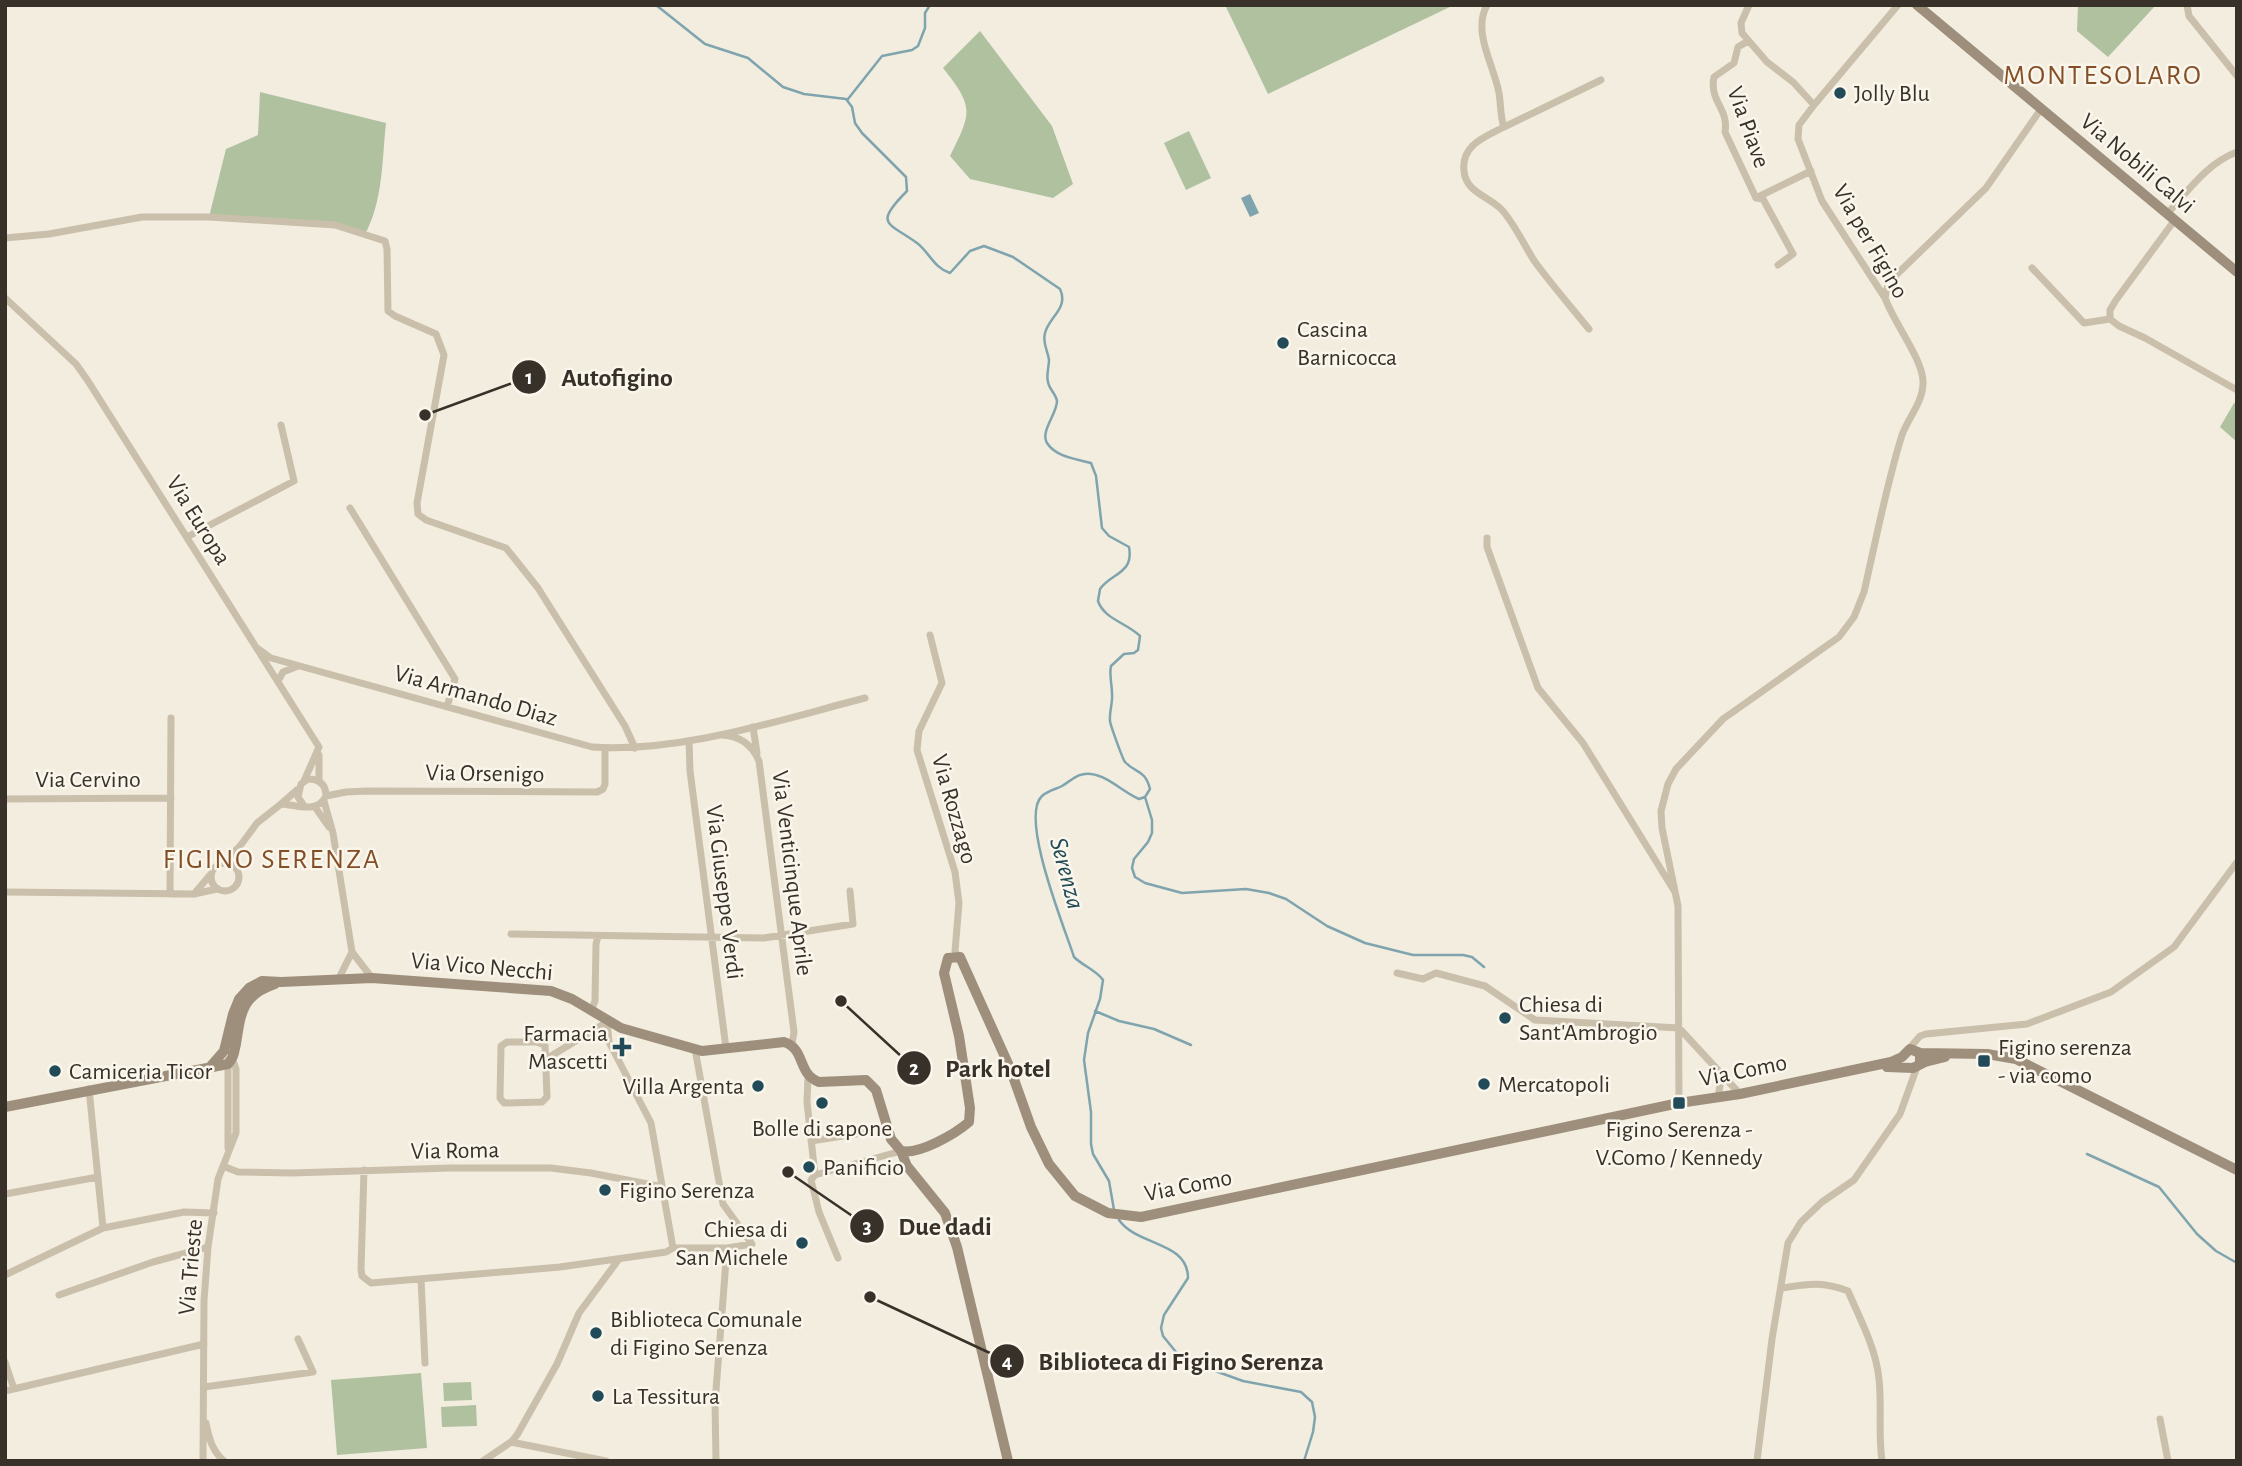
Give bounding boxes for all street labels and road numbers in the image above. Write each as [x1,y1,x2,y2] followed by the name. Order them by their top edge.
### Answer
[1722,84,1774,171] street label: Via Piave
[2075,109,2199,218] street label: Via Nobili Calvi
[1828,180,1912,303] street label: Via per Figino
[161,472,235,569] street label: Via Europa
[391,661,560,731] street label: Via Armando Diaz
[927,752,981,867] street label: Via Rozzago
[425,761,545,787] street label: Via Orsenigo
[35,768,141,792] street label: Via Cervino
[768,769,817,977] street label: Via Venticinque Aprile
[701,803,747,981] street label: Via Giuseppe Verdi
[410,949,554,985] street label: Via Vico Necchi
[1697,1051,1789,1091] street label: Via Como
[410,1138,500,1164] street label: Via Roma
[1142,1166,1234,1206] street label: Via Como
[175,1218,207,1316] street label: Via Trieste

